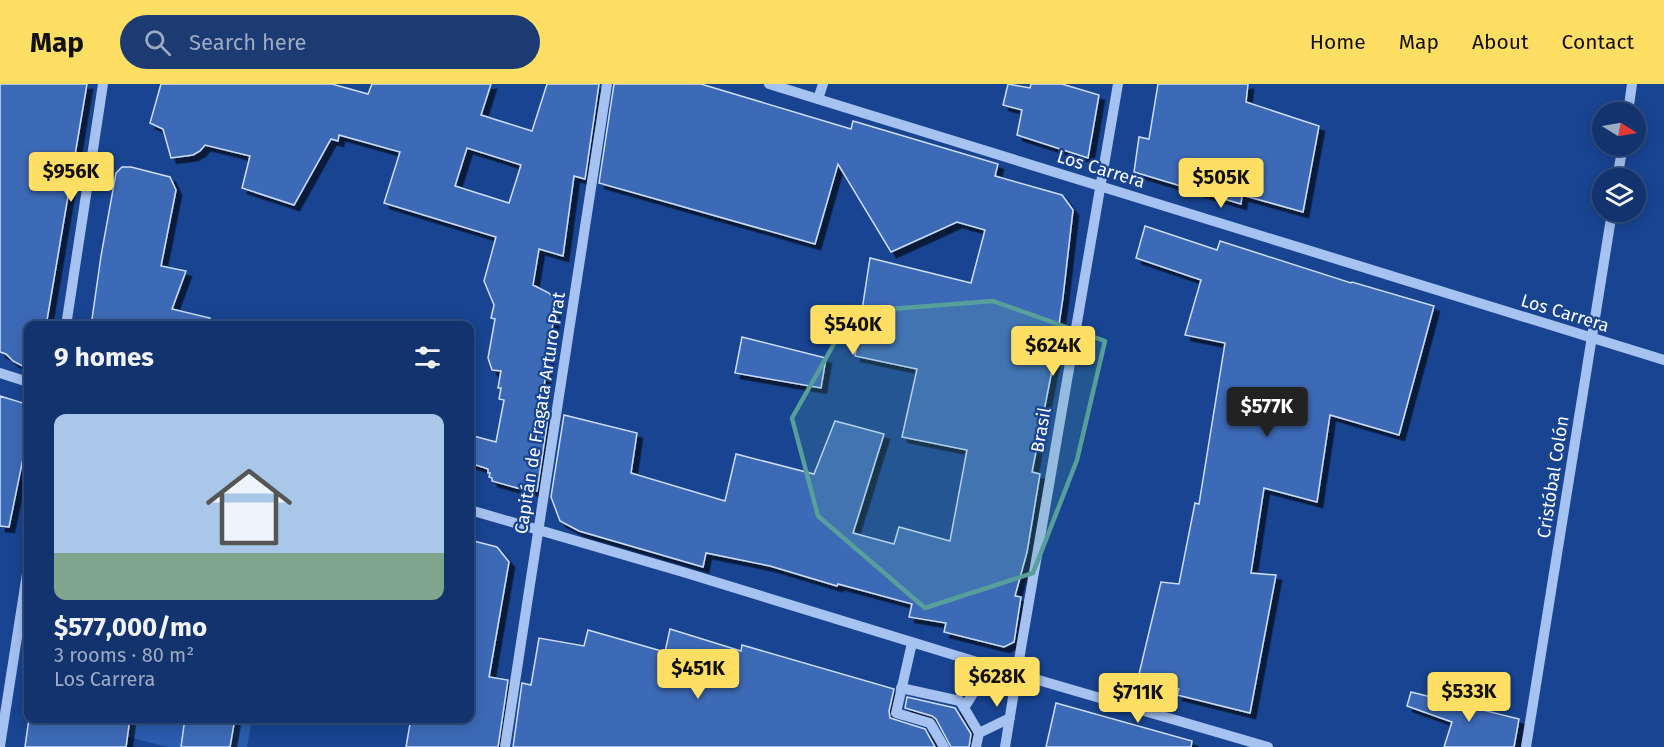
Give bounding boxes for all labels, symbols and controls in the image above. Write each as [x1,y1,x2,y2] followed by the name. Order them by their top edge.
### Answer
[120,15,540,69] search box
[30,26,84,59] text: Map
[141,26,174,59] icon: search
[189,29,307,56] text: Search here
[1310,29,1366,55] text: Home
[1399,29,1439,55] text: Map
[1472,29,1529,55] text: About
[1562,29,1634,55] text: Contact
[1592,102,1646,156] north arrow
[1592,102,1646,222] map controls
[1054,145,1148,193] street label: Los Carrera
[29,152,113,203] pin: $956K
[1179,158,1263,209] pin: $505K
[43,159,99,183] text: $956K
[1193,165,1249,189] text: $505K
[1592,168,1646,222] button: layers
[1518,289,1612,337] street label: Los Carrera
[510,290,570,536] street label: Capitán de Fragata Arturo Prat
[811,305,895,356] pin: $540K
[824,312,882,336] text: $540K
[1011,326,1095,377] pin: $624K
[1025,333,1081,357] text: $624K
[411,341,444,374] icon: filters
[54,342,154,373] text: 9 homes
[1225,387,1309,438] pin: $577K
[1241,394,1293,418] text: $577K
[1026,406,1056,454] street label: Brasil
[1532,414,1574,540] street label: Cristóbal Colón
[195,453,303,561] icon: home
[54,612,207,643] text: $577,000/mo
[54,643,194,667] text: 3 rooms · 80 m²
[656,649,740,700] pin: $451K
[671,656,725,680] text: $451K
[955,657,1039,708] pin: $628K
[969,664,1025,688] text: $628K
[54,667,155,691] text: Los Carrera
[1427,672,1511,723] pin: $533K
[1096,673,1180,724] pin: $711K
[1442,679,1496,703] text: $533K
[1113,680,1163,704] text: $711K

